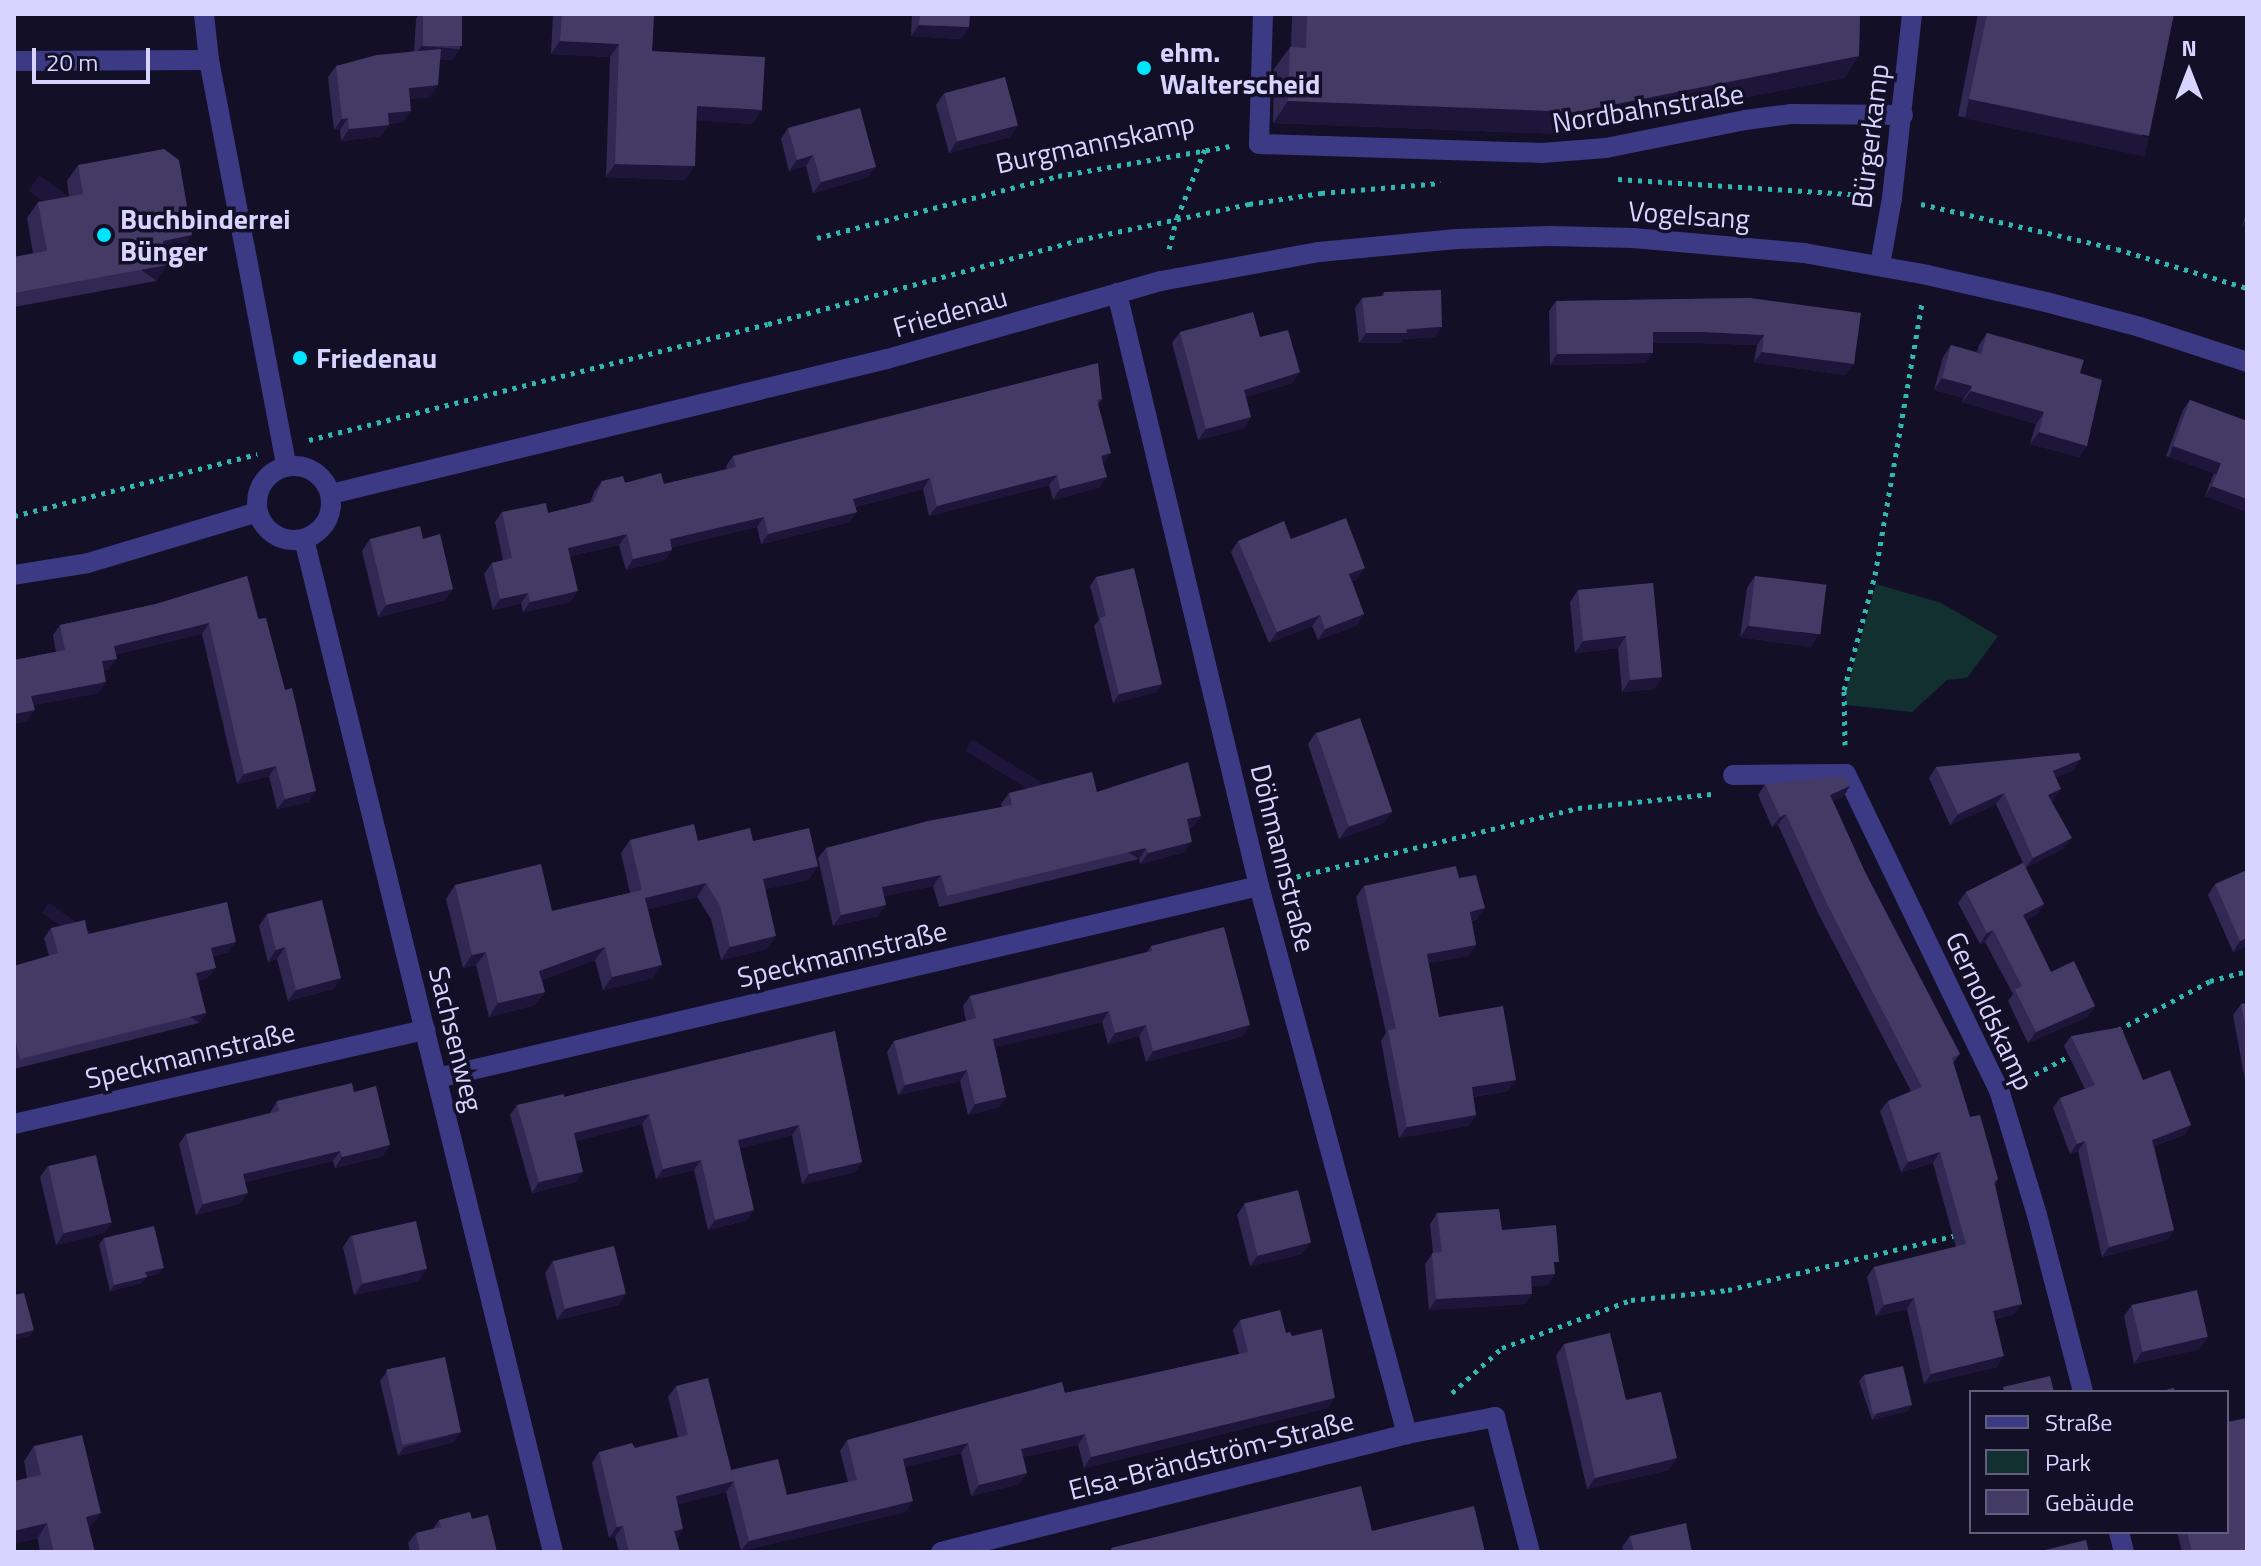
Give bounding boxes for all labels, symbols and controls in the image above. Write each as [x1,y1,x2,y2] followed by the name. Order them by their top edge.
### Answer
[2181,31,2197,65] text: N
[36,32,154,82] scale bar
[2149,32,2229,112] north arrow
[1160,35,1320,101] place label: ehm. Walterscheid
[46,44,98,80] text: 20 m
[1135,59,1153,77] marker: ehm. Walterscheid
[1844,62,1896,210] street label: Bürgerkamp
[1550,76,1746,140] street label: Nordbahnstraße
[993,106,1197,180] street label: Burgmannskamp
[1627,194,1751,236] street label: Vogelsang
[120,202,290,268] place label: Buchbinderrei Bünger
[95,226,113,244] marker: Buchbinderrei Bünger
[889,280,1011,344] street label: Friedenau
[316,341,437,375] place label: Friedenau
[291,349,309,367] marker: Friedenau
[1243,761,1323,955] street label: Döhmannstraße
[734,914,950,994] street label: Speckmannstraße
[1939,927,2041,1095] street label: Gernoldskamp
[422,963,490,1115] street label: Sachsenweg
[82,1015,298,1095] street label: Speckmannstraße
[1969,1390,2229,1534] legend
[1065,1403,1357,1507] street label: Elsa-Brändström-Straße
[2045,1404,2112,1440] text: Straße
[2045,1444,2091,1480] text: Park
[2045,1484,2134,1520] text: Gebäude

